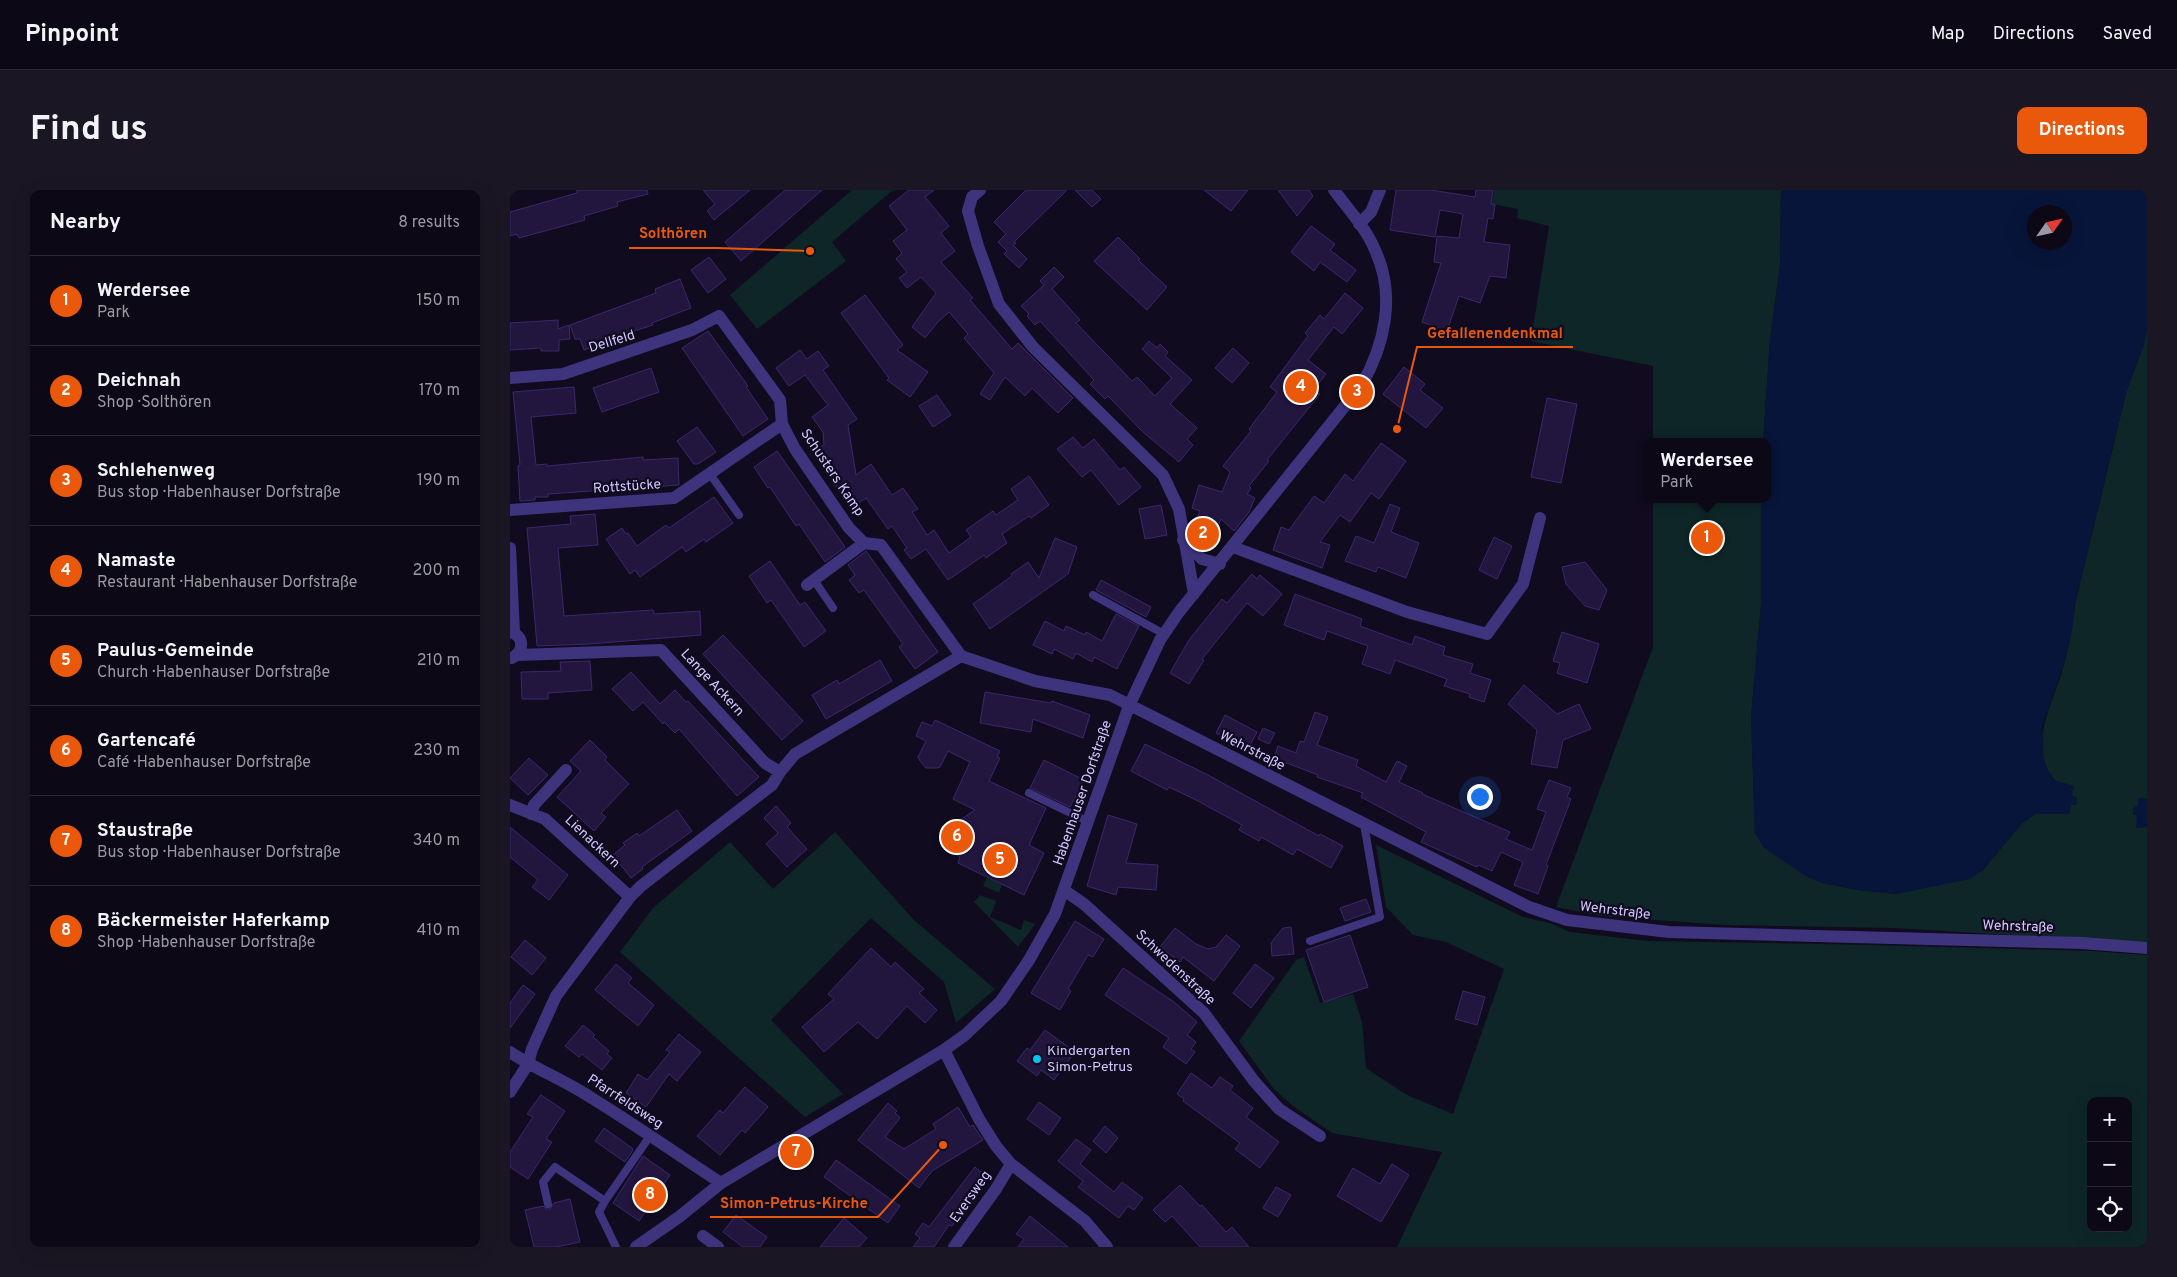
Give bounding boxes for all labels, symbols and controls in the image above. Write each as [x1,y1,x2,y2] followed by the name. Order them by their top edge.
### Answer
[25,20,119,50] text: Pinpoint
[1931,23,1965,46] text: Map
[1993,23,2075,46] text: Directions
[2103,23,2152,46] text: Saved
[2017,107,2147,154] button: Directions
[30,108,148,152] text: Find us
[2027,205,2072,250] north arrow
[50,209,121,236] text: Nearby
[398,213,460,233] text: 8 results
[629,218,717,248] callout: Solthören
[639,225,707,244] text: Solthören
[97,279,190,303] text: Werdersee
[63,291,69,311] text: 1
[417,291,460,311] text: 150 m
[97,303,130,323] text: Park
[1417,317,1573,347] callout: Gefallenendenkmal
[1427,325,1563,344] text: Gefallenendenkmal
[587,327,637,357] street label: Dellfeld
[1285,368,1317,406] pin: 4
[97,369,181,393] text: Deichnah
[1341,373,1373,411] pin: 3
[61,381,71,401] text: 2
[419,381,460,401] text: 170 m
[97,393,211,413] text: Shop · Solthören
[796,426,868,520] street label: Schusters Kamp
[1643,438,1771,503] popup
[1660,449,1754,473] text: Werdersee
[97,459,215,483] text: Schlehenweg
[61,471,71,491] text: 3
[417,471,460,491] text: 190 m
[1660,473,1693,493] text: Park
[592,476,662,498] street label: Rottstücke
[97,483,341,503] text: Bus stop · Habenhauser Dorfstraße
[1187,515,1219,553] pin: 2
[1691,519,1723,557] pin: 1
[97,549,176,573] text: Namaste
[61,561,71,581] text: 4
[412,561,460,581] text: 200 m
[97,573,357,593] text: Restaurant · Habenhauser Dorfstraße
[97,639,254,663] text: Paulus-Gemeinde
[677,646,747,720] street label: Lange Ackern
[61,651,71,671] text: 5
[417,651,460,671] text: 210 m
[97,663,330,683] text: Church · Habenhauser Dorfstraße
[1050,718,1116,868] street label: Habenhauser Dorfstraße
[1216,727,1288,775] street label: Wehrstraße
[97,729,196,753] text: Gartencafé
[61,741,71,761] text: 6
[413,741,460,761] text: 230 m
[97,753,311,773] text: Café · Habenhauser Dorfstraße
[1467,784,1493,810] your location
[561,812,623,872] street label: Lienackern
[941,818,973,856] pin: 6
[97,819,193,843] text: Staustraße
[62,831,70,851] text: 7
[413,831,460,851] text: 340 m
[984,841,1016,879] pin: 5
[97,843,341,863] text: Bus stop · Habenhauser Dorfstraße
[1579,898,1651,924] street label: Wehrstraße
[97,909,330,933] text: Bäckermeister Haferkamp
[1982,917,2054,937] street label: Wehrstraße
[61,921,71,941] text: 8
[417,921,460,941] text: 410 m
[1132,927,1218,1009] street label: Schwedenstraße
[97,933,315,953] text: Shop · Habenhauser Dorfstraße
[1047,1043,1133,1076] place label: Kindergarten Simon-Petrus
[1031,1053,1043,1065] marker: Kindergarten Simon-Petrus
[584,1071,666,1133] street label: Pfarrfeldsweg
[2087,1097,2132,1232] map controls
[2087,1097,2132,1142] button: +
[780,1133,812,1171] pin: 7
[2087,1142,2132,1187] button: −
[947,1168,995,1226] street label: Eversweg
[634,1176,666,1214] pin: 8
[710,1187,878,1217] callout: Simon-Petrus-Kirche
[2087,1187,2132,1232] button: locate
[720,1195,868,1214] text: Simon-Petrus-Kirche

